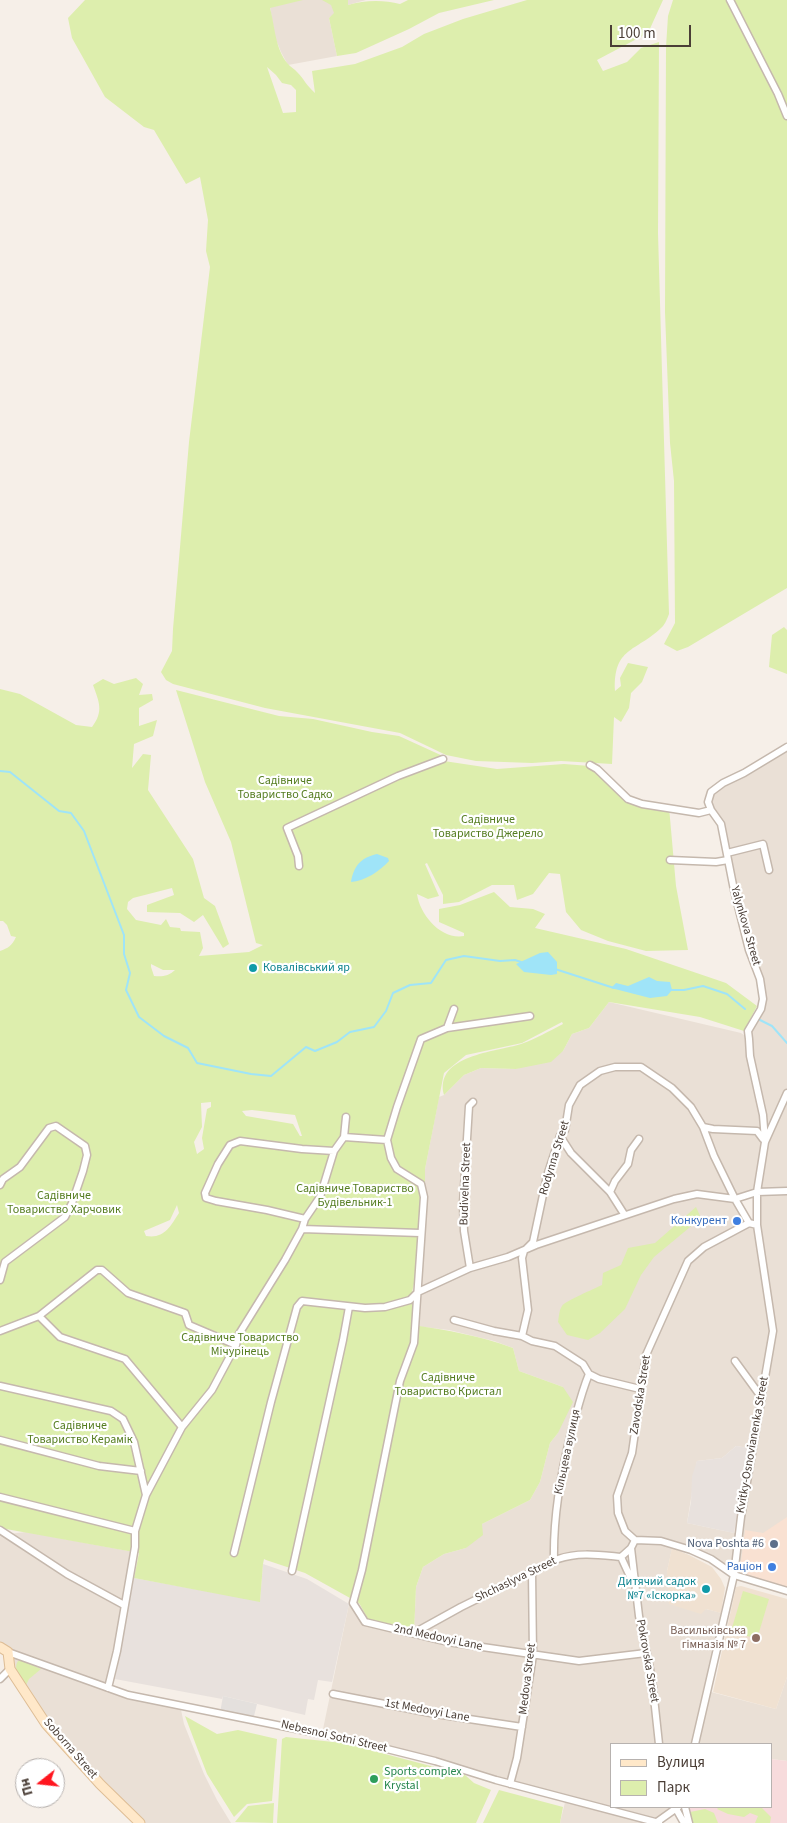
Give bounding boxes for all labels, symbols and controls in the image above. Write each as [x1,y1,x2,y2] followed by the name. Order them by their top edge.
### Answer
[612,15,693,47] scale bar
[618,23,656,44] text: 100 m
[237,774,333,802] park label: Садівниче Товариство Садко
[433,813,543,841] park label: Садівниче Товариство Джерело
[727,884,763,968] street label: Yalynkova Street
[263,961,350,975] place label: Ковалівський яр
[247,962,259,974] marker: Ковалівський яр
[537,1119,573,1197] street label: Rodynna Street
[457,1142,475,1226] street label: Budivelna Street
[296,1182,414,1210] park label: Садівниче Товариство Будівельник-1
[7,1189,121,1217] park label: Садівниче Товариство Харчовик
[671,1214,727,1228] place label: Конкурент
[731,1215,743,1227] marker: Конкурент
[181,1331,299,1359] park label: Садівниче Товариство Мічурінець
[628,1354,654,1436] street label: Zavodska Street
[394,1371,502,1399] park label: Садівниче Товариство Кристал
[734,1375,772,1515] street label: Kvitky-Osnovianenka Street
[552,1408,584,1496] street label: Кільцева вулиця
[27,1419,133,1447] park label: Садівниче Товариство Керамік
[687,1537,764,1551] place label: Nova Poshta #6
[768,1538,780,1550] marker: Nova Poshta #6
[473,1554,559,1606] street label: Shchaslyva Street
[727,1560,762,1574] place label: Раціон
[766,1561,778,1573] marker: Раціон
[618,1575,696,1603] place label: Дитячий садок №7 «Іскорка»
[700,1583,712,1595] marker: Дитячий садок №7 «Іскорка»
[633,1618,661,1704] street label: Pokrovska Street
[392,1622,484,1654] street label: 2nd Medovyi Lane
[670,1624,746,1652] place label: Васильківська гімназія № 7
[750,1632,762,1644] marker: Васильківська гімназія № 7
[516,1643,540,1715] street label: Medova Street
[383,1696,471,1726] street label: 1st Medovyi Lane
[40,1716,100,1782] street label: Soborna Street
[280,1718,388,1756] street label: Nebesnoi Sotni Street
[610,1743,772,1808] legend
[657,1752,705,1773] text: Вулиця
[15,1758,65,1808] north arrow
[384,1765,462,1793] place label: Sports complex Krystal
[368,1773,380,1785] marker: Sports complex Krystal
[15,1776,39,1798] text: Пн
[657,1777,690,1798] text: Парк

